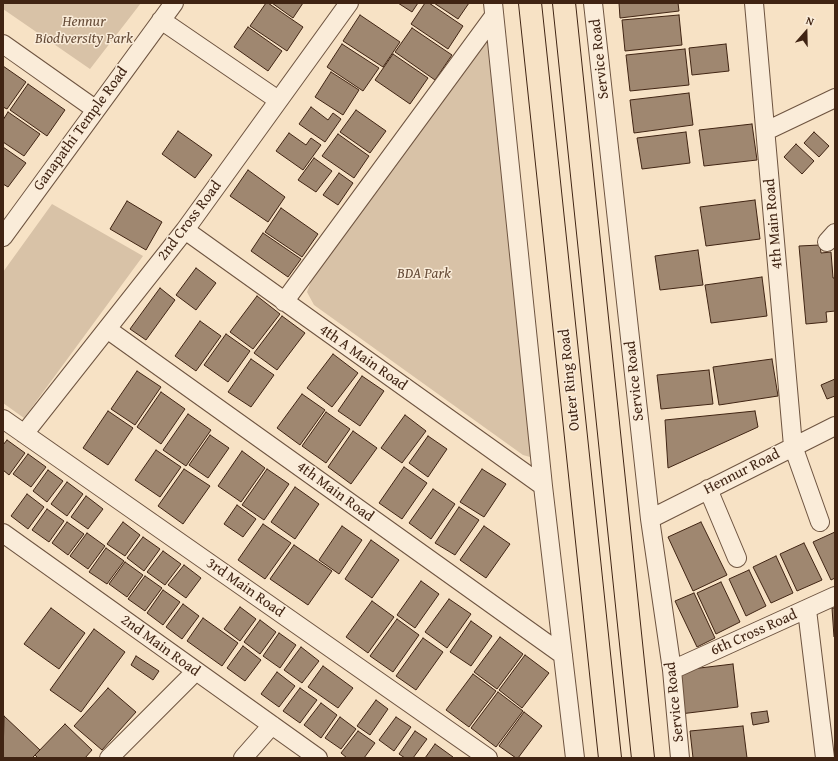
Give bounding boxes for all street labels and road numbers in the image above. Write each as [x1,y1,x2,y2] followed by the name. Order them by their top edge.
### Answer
[587,18,613,100] street label: Service Road
[30,63,132,195] street label: Ganapathi Temple Road
[154,178,226,264] street label: 2nd Cross Road
[761,178,787,270] street label: 4th Main Road
[316,321,410,395] street label: 4th A Main Road
[556,328,584,432] street label: Outer Ring Road
[622,340,648,422] street label: Service Road
[701,445,783,499] street label: Hennur Road
[293,458,377,526] street label: 4th Main Road
[202,554,288,622] street label: 3rd Main Road
[708,606,800,660] street label: 6th Cross Road
[117,611,203,681] street label: 2nd Main Road
[662,661,688,743] street label: Service Road

